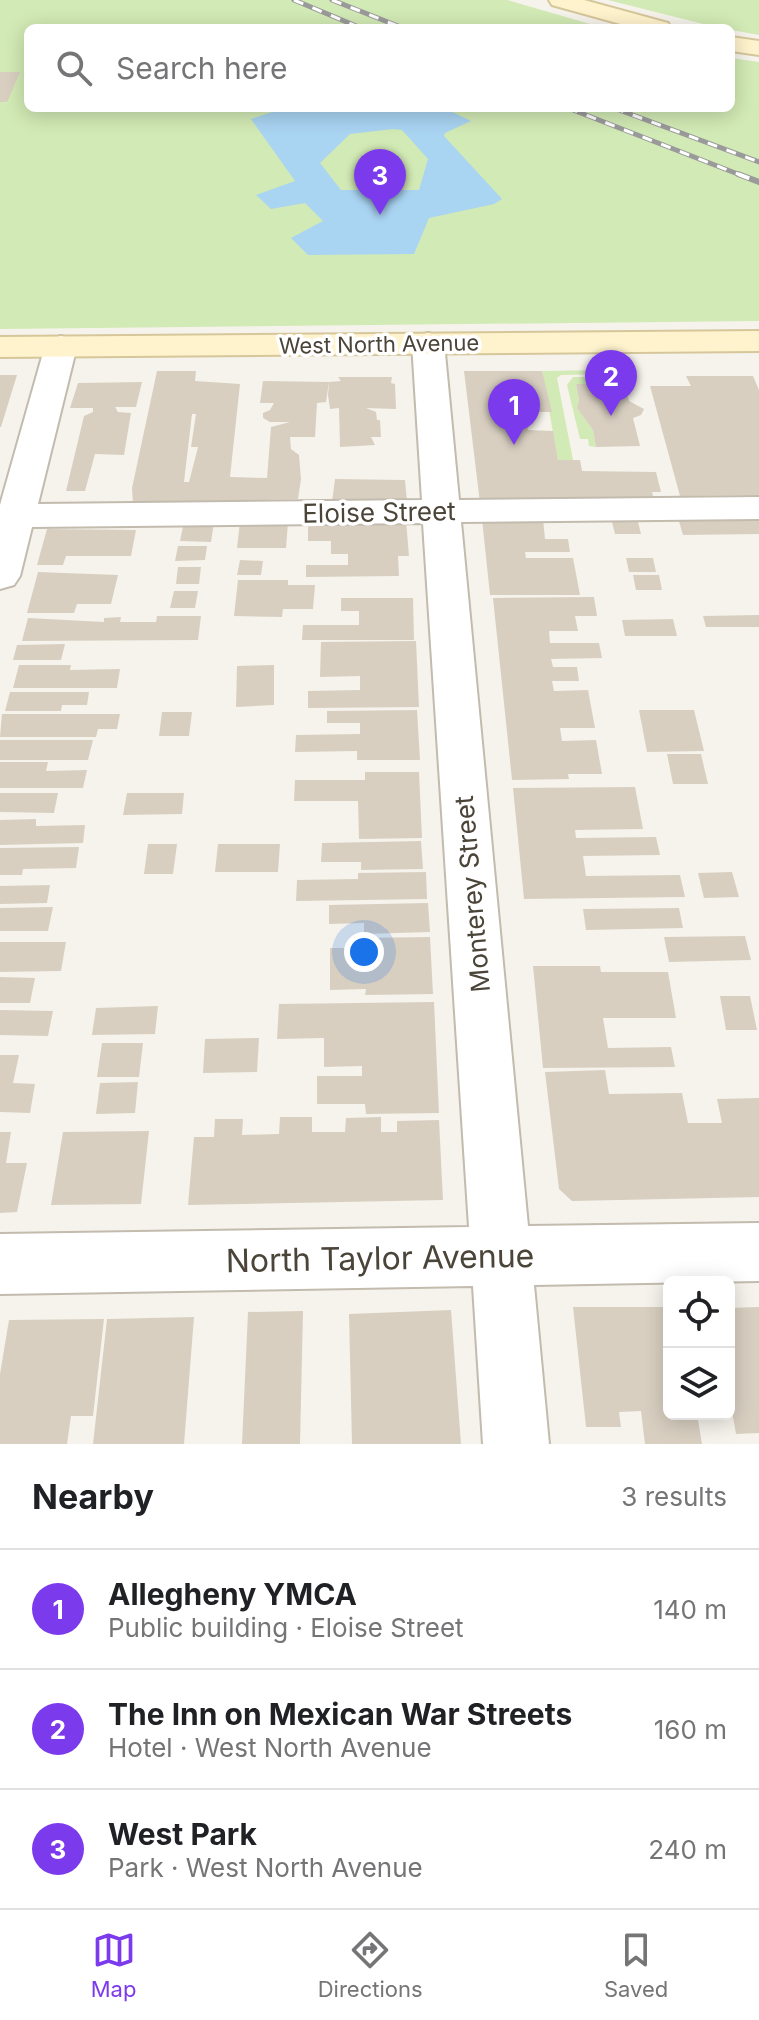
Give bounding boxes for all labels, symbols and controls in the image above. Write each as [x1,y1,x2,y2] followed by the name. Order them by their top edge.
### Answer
[24,24,735,112] search box
[52,46,96,90] icon: search
[116,50,288,86] text: Search here
[354,149,406,215] pin: 3
[279,329,479,359] street label: West North Avenue
[585,350,637,416] pin: 2
[488,379,540,445] pin: 1
[302,495,456,529] street label: Eloise Street
[448,794,496,994] street label: Monterey Street
[344,932,384,972] your location
[225,1236,535,1280] street label: North Taylor Avenue
[663,1276,735,1420] map controls
[663,1276,735,1348] button: locate
[663,1348,735,1420] button: layers
[32,1476,154,1517] text: Nearby
[621,1481,727,1512] text: 3 results
[108,1576,357,1612] text: Allegheny YMCA
[52,1594,64,1625] text: 1
[653,1594,727,1625] text: 140 m
[108,1612,464,1643] text: Public building · Eloise Street
[108,1696,572,1732] text: The Inn on Mexican War Streets
[50,1714,66,1745] text: 2
[654,1714,727,1745] text: 160 m
[108,1732,432,1763] text: Hotel · West North Avenue
[108,1816,257,1852] text: West Park
[50,1834,66,1865] text: 3
[648,1834,727,1865] text: 240 m
[108,1852,423,1883] text: Park · West North Avenue
[91,1928,136,2002] tab: Map
[318,1928,423,2002] tab: Directions
[604,1928,668,2002] tab: Saved

